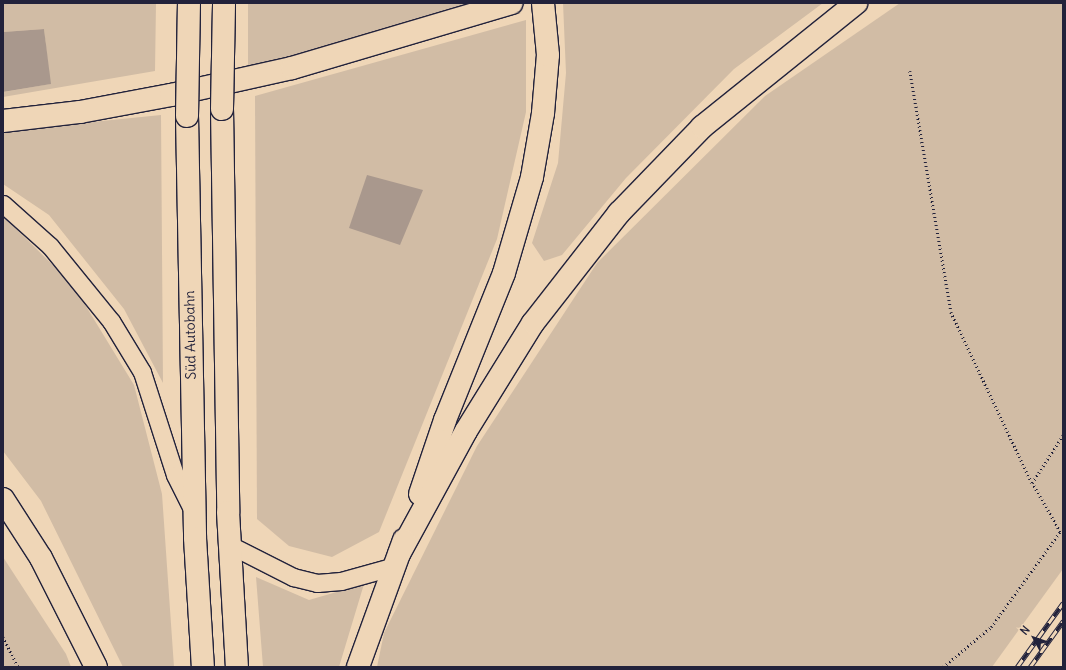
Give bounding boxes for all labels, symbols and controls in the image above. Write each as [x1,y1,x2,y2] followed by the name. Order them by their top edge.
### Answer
[181,290,199,380] street label: Süd Autobahn
[1014,618,1054,658] north arrow
[1017,623,1033,638] text: N

